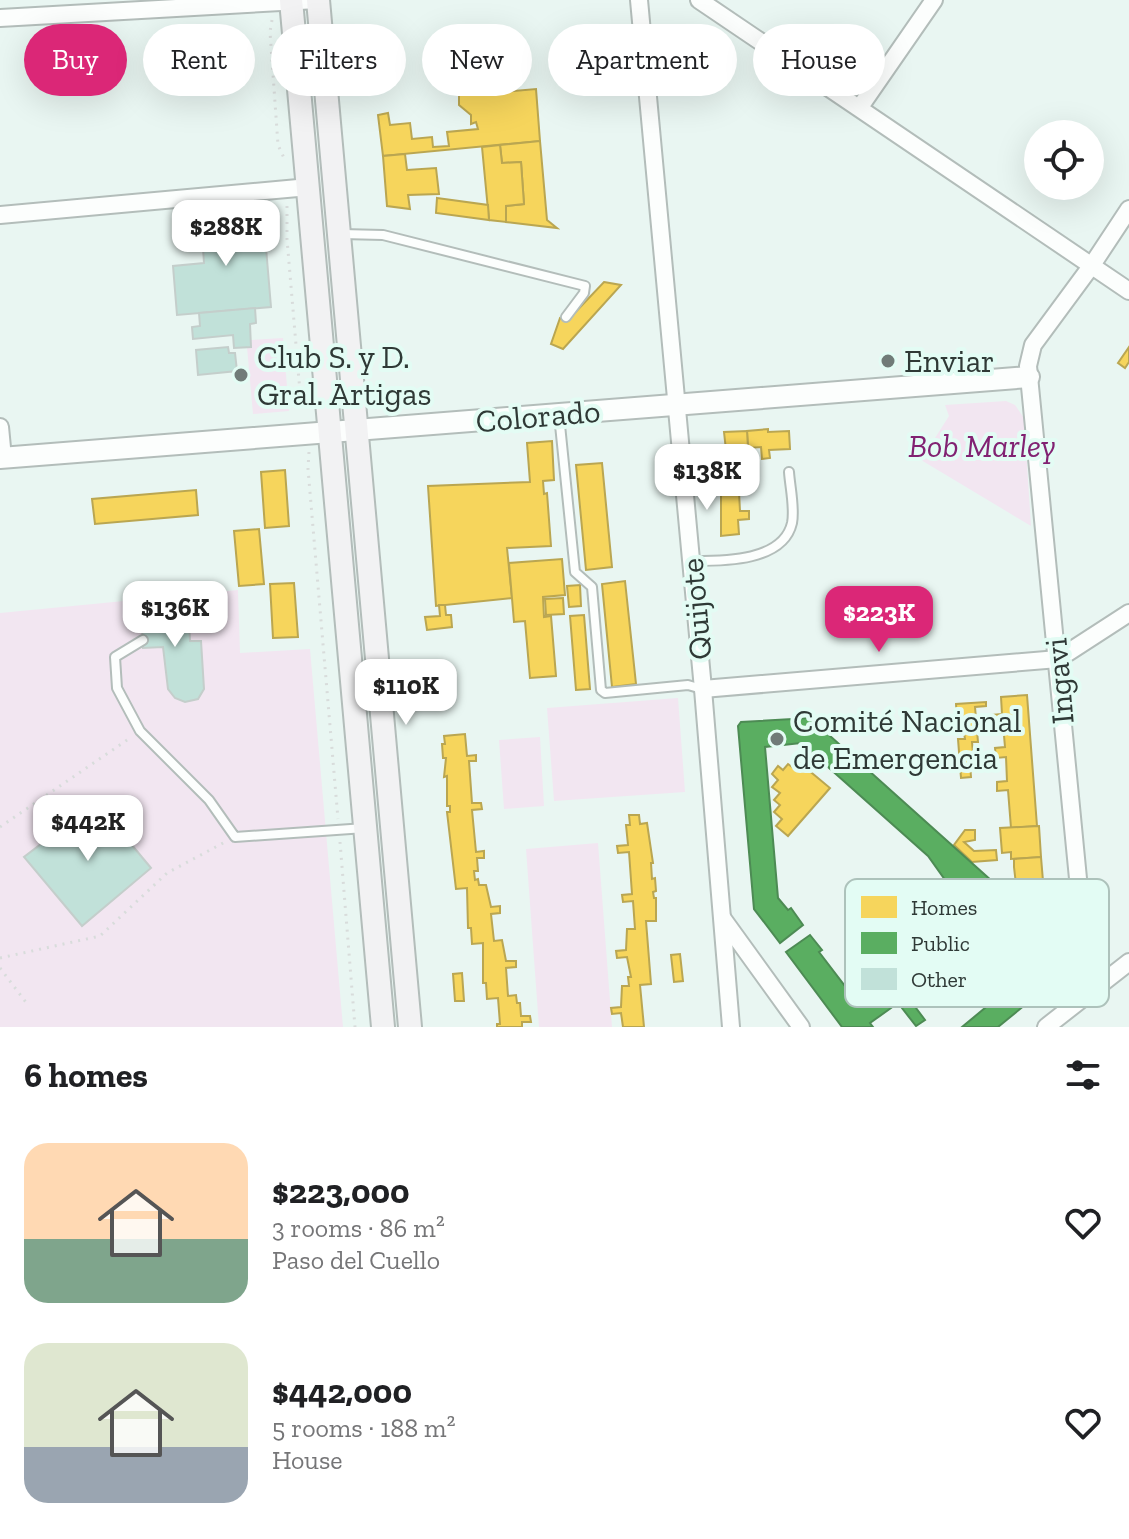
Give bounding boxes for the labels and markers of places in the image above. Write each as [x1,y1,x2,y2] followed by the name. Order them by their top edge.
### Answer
[170,200,282,268] pin: $288K
[257,338,432,413] place label: Club S. y D. Gral. Artigas
[904,342,995,380] place label: Enviar
[879,352,897,370] marker: Enviar
[232,366,250,384] marker: Club S. y D. Gral. Artigas
[651,444,763,512] pin: $138K
[119,581,231,649] pin: $136K
[823,586,935,654] pin: $223K
[350,659,462,727] pin: $110K
[793,702,1022,777] place label: Comité Nacional de Emergencia
[768,730,786,748] marker: Comité Nacional de Emergencia
[32,795,144,863] pin: $442K

